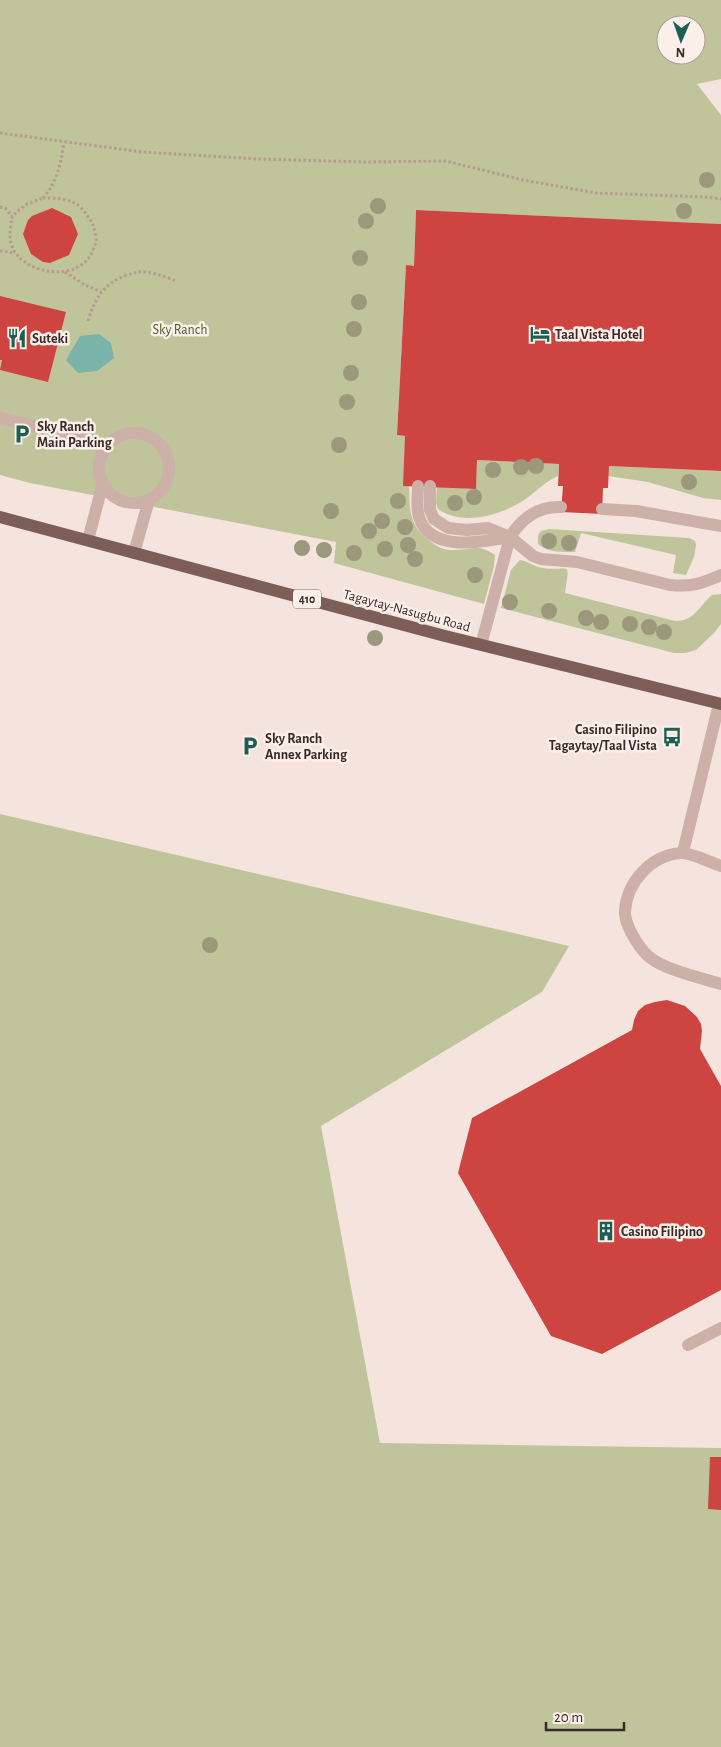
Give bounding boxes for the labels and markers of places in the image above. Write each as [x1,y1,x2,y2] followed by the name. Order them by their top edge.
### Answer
[529,323,551,345] hotel icon: Taal Vista Hotel
[6,327,28,349] restaurant icon: Suteki
[555,328,643,342] place label: Taal Vista Hotel
[32,332,68,346] place label: Suteki
[37,420,113,450] place label: Sky Ranch Main Parking
[11,423,33,445] parking icon: Sky Ranch Main Parking
[549,723,657,753] place label: Casino Filipino Tagaytay/Taal Vista
[661,726,683,748] bus stop icon: Casino Filipino Tagaytay/Taal Vista
[265,732,348,762] place label: Sky Ranch Annex Parking
[239,735,261,757] parking icon: Sky Ranch Annex Parking
[595,1220,617,1242] building icon: Casino Filipino
[621,1225,703,1239] place label: Casino Filipino

